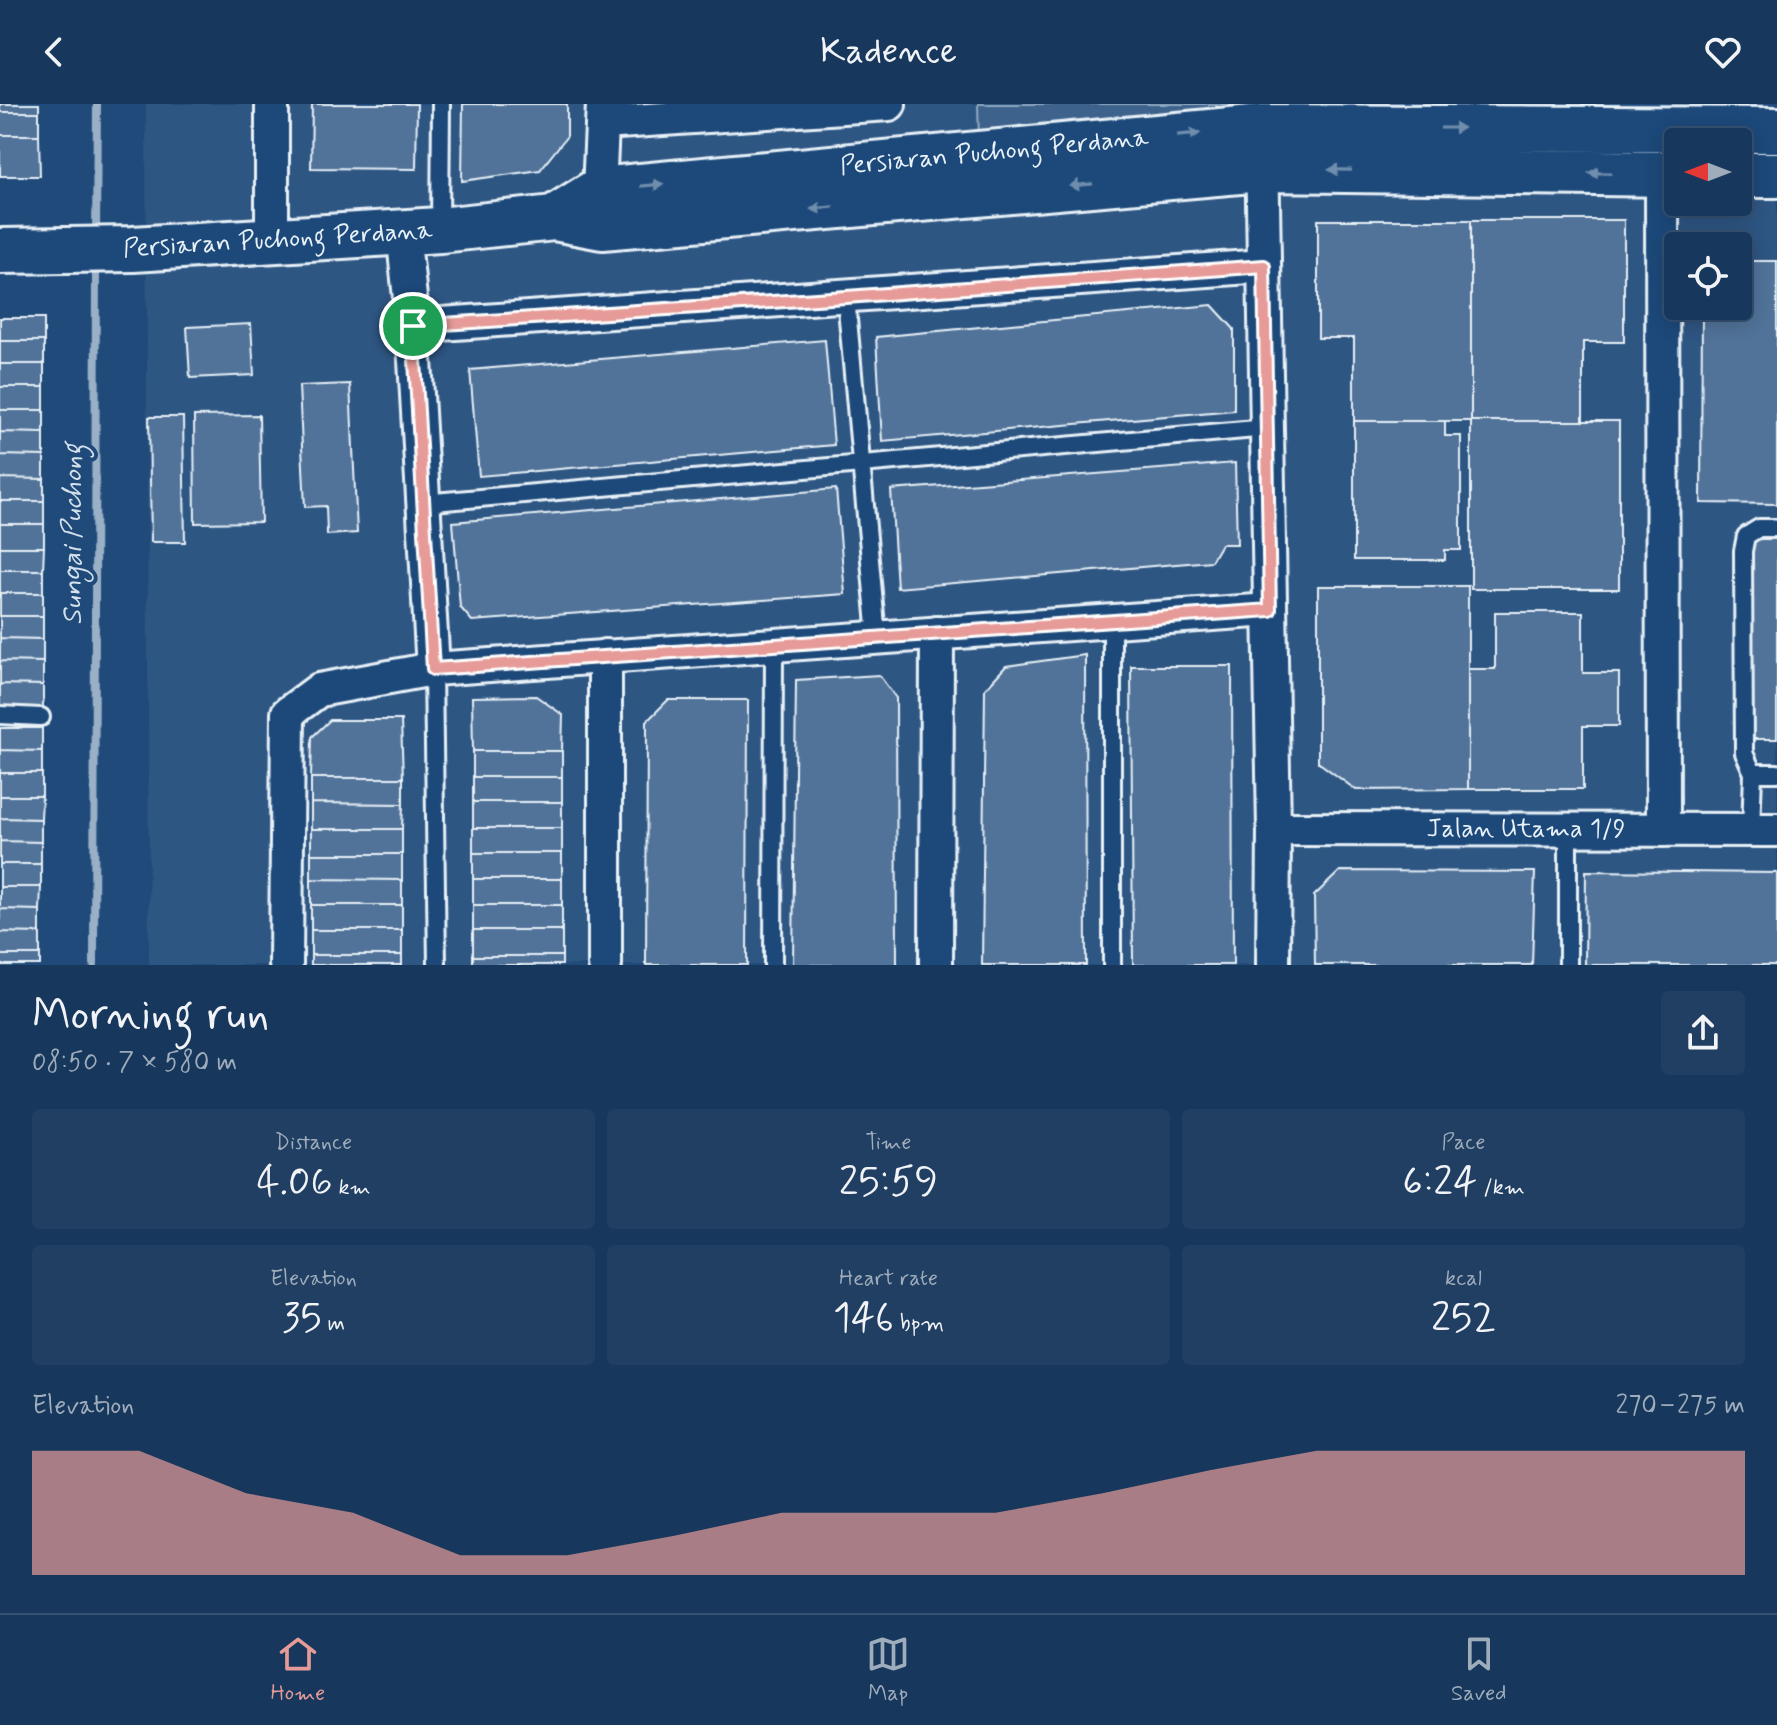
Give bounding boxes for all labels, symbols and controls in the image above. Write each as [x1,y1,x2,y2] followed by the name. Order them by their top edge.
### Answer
[820,29,957,76] text: Kadence
[32,30,76,74] icon: back
[1701,30,1745,74] icon: heart
[838,121,1150,184] street label: Persiaran Puchong Perdana
[1440,122,1465,134] one-way arrow
[1177,127,1202,140] one-way arrow
[1664,128,1752,216] north arrow
[1664,128,1752,320] map controls
[1327,164,1352,176] one-way arrow
[1587,167,1612,179] one-way arrow
[640,178,665,191] one-way arrow
[1068,179,1093,192] one-way arrow
[809,201,834,214] one-way arrow
[123,213,434,266] street label: Persiaran Puchong Perdana
[1664,232,1752,320] button: locate
[379,292,447,360] pin
[391,304,435,348] icon: arrive
[55,440,95,625] water label: Sungai Puchong
[1426,812,1626,847] street label: Jalan Utama 1/9
[32,987,269,1045] text: Morning run
[1661,991,1745,1075] button: share
[32,1046,237,1080] text: 08:50 · 7 × 580 m
[275,1129,352,1157] text: Distance
[865,1129,912,1157] text: Time
[1442,1129,1485,1157] text: Pace
[256,1157,333,1209] text: 4.06
[839,1157,938,1209] text: 25:59
[1402,1157,1477,1209] text: 6:24
[333,1174,371,1202] text: km
[1477,1174,1525,1202] text: /km
[270,1265,357,1293] text: Elevation
[839,1265,938,1293] text: Heart rate
[1445,1265,1482,1293] text: kcal
[282,1293,321,1345] text: 35
[833,1293,894,1345] text: 146
[1431,1293,1496,1345] text: 252
[321,1310,345,1338] text: m
[894,1310,944,1338] text: bpm
[32,1389,134,1423] text: Elevation
[1616,1389,1745,1423] text: 270–275 m
[270,1632,325,1708] tab: Home
[866,1632,910,1708] tab: Map
[1451,1632,1507,1708] tab: Saved

